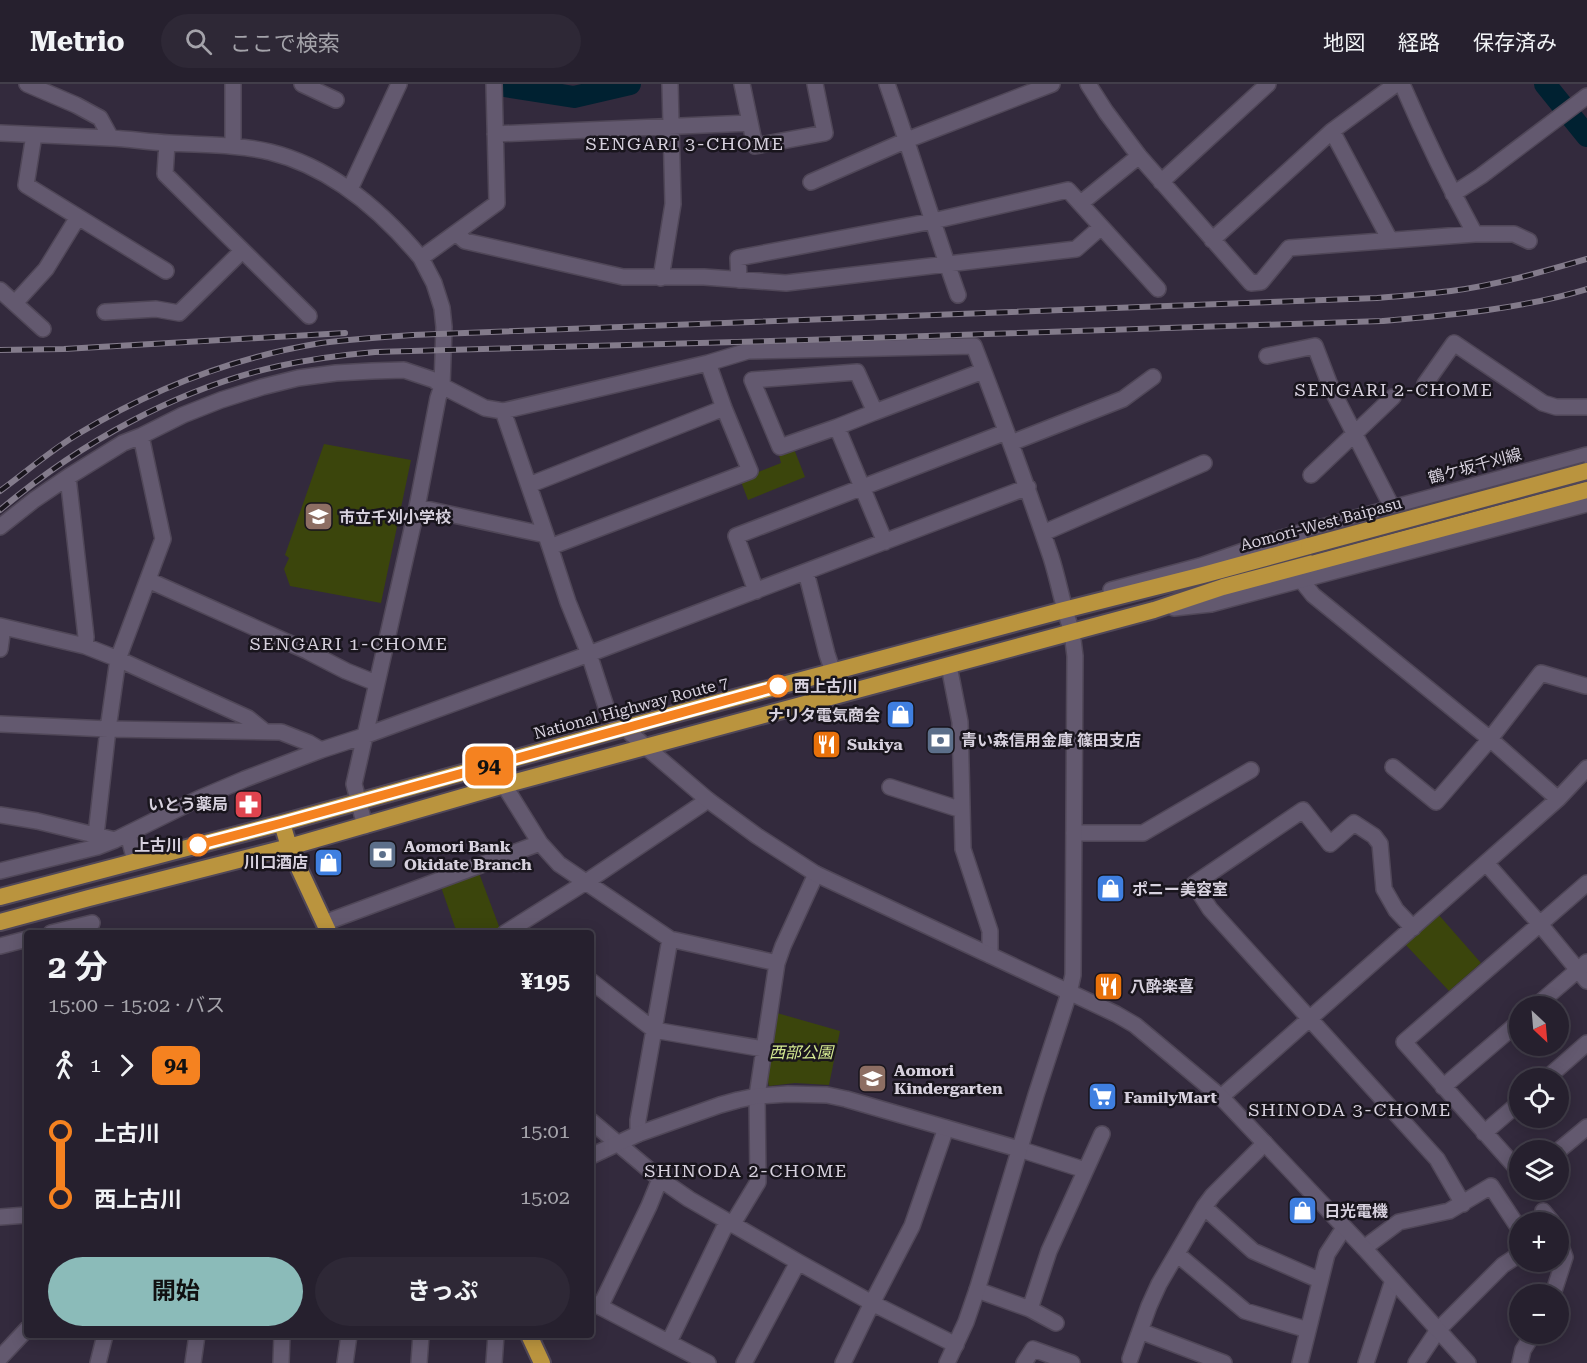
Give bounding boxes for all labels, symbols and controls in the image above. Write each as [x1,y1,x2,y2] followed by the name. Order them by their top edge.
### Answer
[161,14,581,68] search box
[30,25,125,58] text: Metrio
[182,25,215,58] icon: search
[230,31,340,56] text: ここで検索
[1323,31,1365,55] text: 地図
[1398,31,1440,55] text: 経路
[1473,31,1557,55] text: 保存済み
[585,133,785,154] district label: SENGARI 3-CHOME
[1294,379,1494,400] district label: SENGARI 2-CHOME
[1426,444,1524,488] street label: 鶴ケ坂千刈線
[1238,493,1404,555] street label: Aomori-West Baipasu
[302,501,334,533] school or university icon: 市立千刈小学校
[339,508,451,527] place label: 市立千刈小学校
[249,633,449,654] district label: SENGARI 1-CHOME
[532,673,730,743] street label: National Highway Route 7
[767,675,789,697] marker: 西上古川
[794,677,858,696] place label: 西上古川
[885,699,917,731] shop icon: ナリタ電気商会
[768,706,880,725] place label: ナリタ電気商会
[924,724,956,756] bank icon: 青い森信用金庫 篠田支店
[810,728,842,760] restaurant icon: Sukiya
[961,731,1141,750] place label: 青い森信用金庫 篠田支店
[847,735,903,754] place label: Sukiya
[462,746,516,786] line badge: 94
[477,754,501,778] text: 94
[233,788,265,820] pharmacy icon: いとう薬局
[148,795,228,814] place label: いとう薬局
[187,834,209,856] marker: 上古川
[134,836,182,855] place label: 上古川
[404,837,532,874] place label: Aomori Bank Okidate Branch
[367,839,399,871] bank icon: Aomori Bank Okidate Branch
[313,846,345,878] shop icon: 川口酒店
[244,853,308,872] place label: 川口酒店
[1095,873,1127,905] shop icon: ポニー美容室
[1132,880,1228,899] place label: ポニー美容室
[48,947,108,986] text: 2 分
[521,969,570,994] text: ¥195
[1093,970,1125,1002] restaurant icon: 八酔楽喜
[1130,977,1194,996] place label: 八酔楽喜
[48,993,225,1017] text: 15:00 – 15:02 · バス
[1509,996,1569,1056] north arrow
[1509,996,1569,1344] map controls
[769,1043,835,1062] park label: 西部公園
[48,1049,81,1082] icon: walk
[110,1049,143,1082] icon: forward
[90,1053,101,1077] text: 1
[164,1053,188,1077] text: 94
[894,1061,1003,1098] place label: Aomori Kindergarten
[857,1063,889,1095] school or university icon: Aomori Kindergarten
[1509,1068,1569,1128] button: locate
[1087,1081,1119,1113] supermarket icon: FamilyMart
[1124,1088,1217,1107] place label: FamilyMart
[1248,1099,1452,1120] district label: SHINODA 3-CHOME
[520,1119,570,1143] text: 15:01
[94,1121,160,1146] text: 上古川
[1509,1140,1569,1200] button: layers
[644,1160,848,1181] district label: SHINODA 2-CHOME
[520,1185,570,1209] text: 15:02
[94,1187,182,1212] text: 西上古川
[1287,1195,1319,1227] shop icon: 日光電機
[1324,1202,1388,1221] place label: 日光電機
[1509,1212,1569,1272] button: +
[48,1257,303,1326] button: 開始
[315,1257,570,1326] button: きっぷ
[1509,1284,1569,1344] button: −

